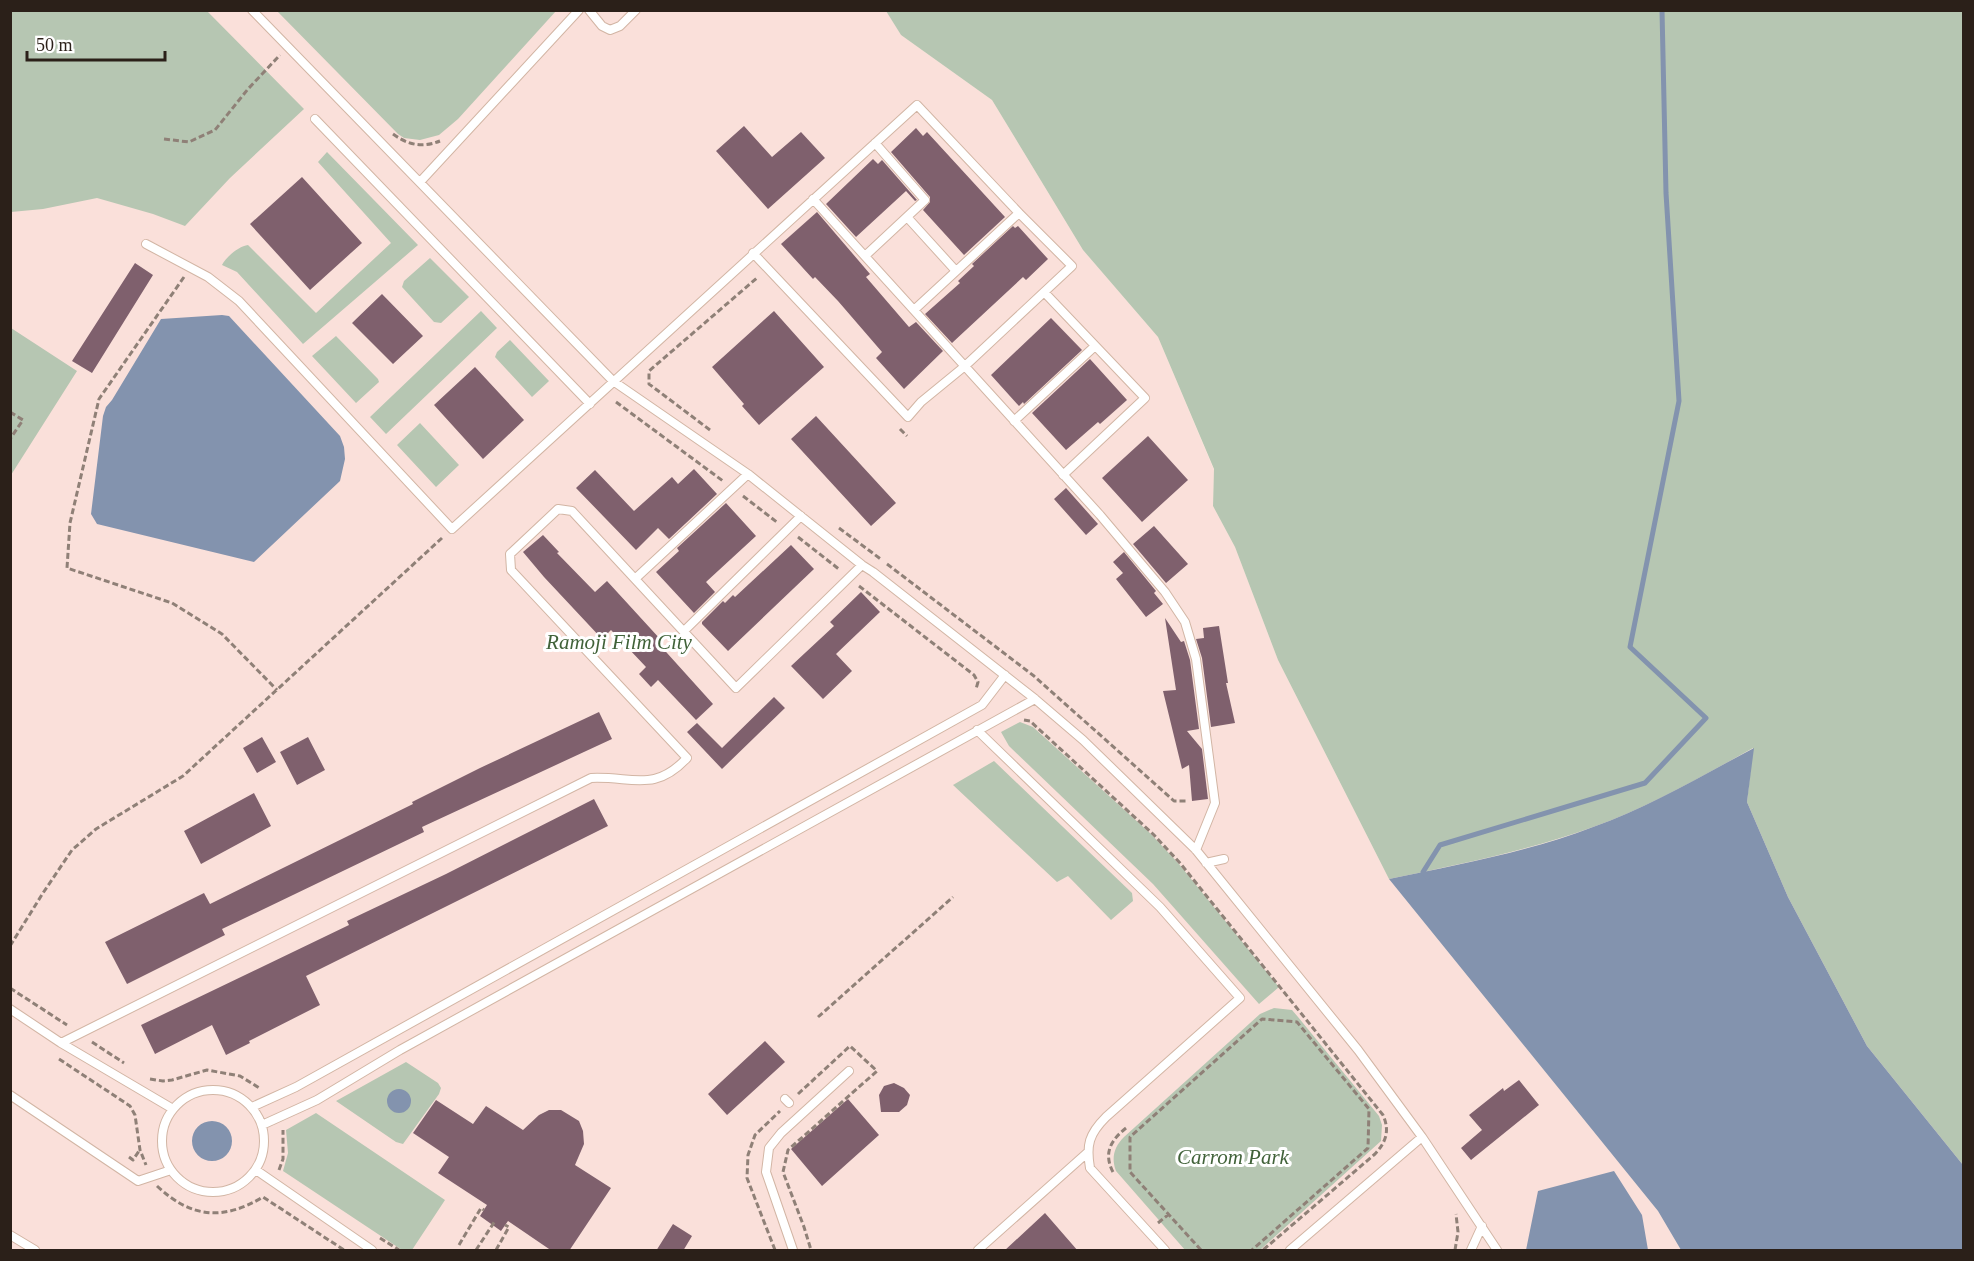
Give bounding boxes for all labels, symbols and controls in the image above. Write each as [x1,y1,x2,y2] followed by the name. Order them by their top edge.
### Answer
[27,24,165,62] scale bar
[36,35,73,55] text: 50 m
[545,630,693,654] park label: Ramoji Film City
[1177,1145,1290,1169] park label: Carrom Park

